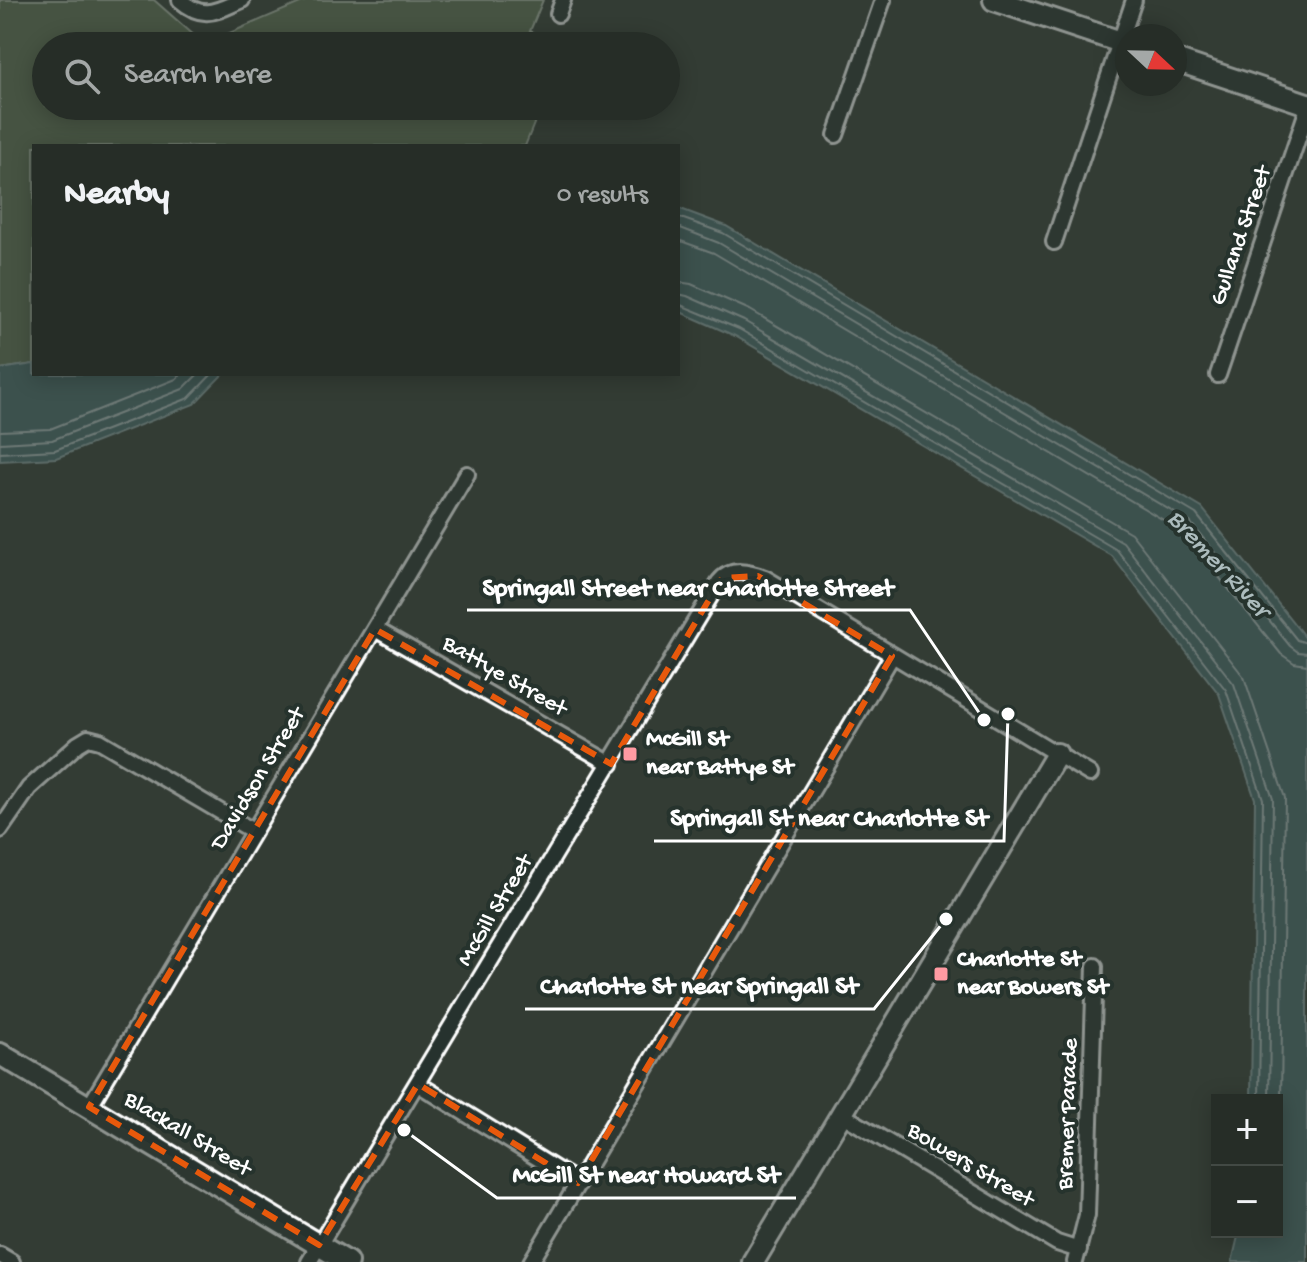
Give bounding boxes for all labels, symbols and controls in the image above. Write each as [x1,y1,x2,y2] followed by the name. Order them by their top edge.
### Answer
[1115,24,1187,96] north arrow
[32,32,680,120] search box
[60,54,104,98] icon: search
[124,59,272,94] text: Search here
[1205,160,1280,309] street label: Gulland Street
[64,176,169,216] text: Nearby
[557,181,648,212] text: 0 results
[1159,505,1278,629] water label: Bremer River
[467,560,910,610] callout: Springall Street near Charlotte Street
[483,575,896,606] text: Springall Street near Charlotte Street
[436,629,573,725] street label: Battye Street
[204,701,314,857] street label: Davidson Street
[646,726,795,783] place label: McGill St near Battye St
[621,745,639,763] marker: McGill St near Battye St
[654,791,1004,841] callout: Springall St near Charlotte St
[670,805,990,836] text: Springall St near Charlotte St
[451,848,542,972] street label: McGill Street
[957,946,1110,1003] place label: Charlotte St near Bowers St
[525,959,874,1009] callout: Charlotte St near Springall St
[932,965,950,983] marker: Charlotte St near Bowers St
[540,973,860,1004] text: Charlotte St near Springall St
[1052,1037,1086,1191] street label: Bremer Parade
[117,1085,258,1185] street label: Blackall Street
[1211,1094,1283,1238] map controls
[1211,1094,1283,1166] button: +
[901,1116,1041,1216] street label: Bowers Street
[497,1148,796,1198] callout: McGill St near Howard St
[512,1162,782,1193] text: McGill St near Howard St
[1211,1166,1283,1238] button: −

